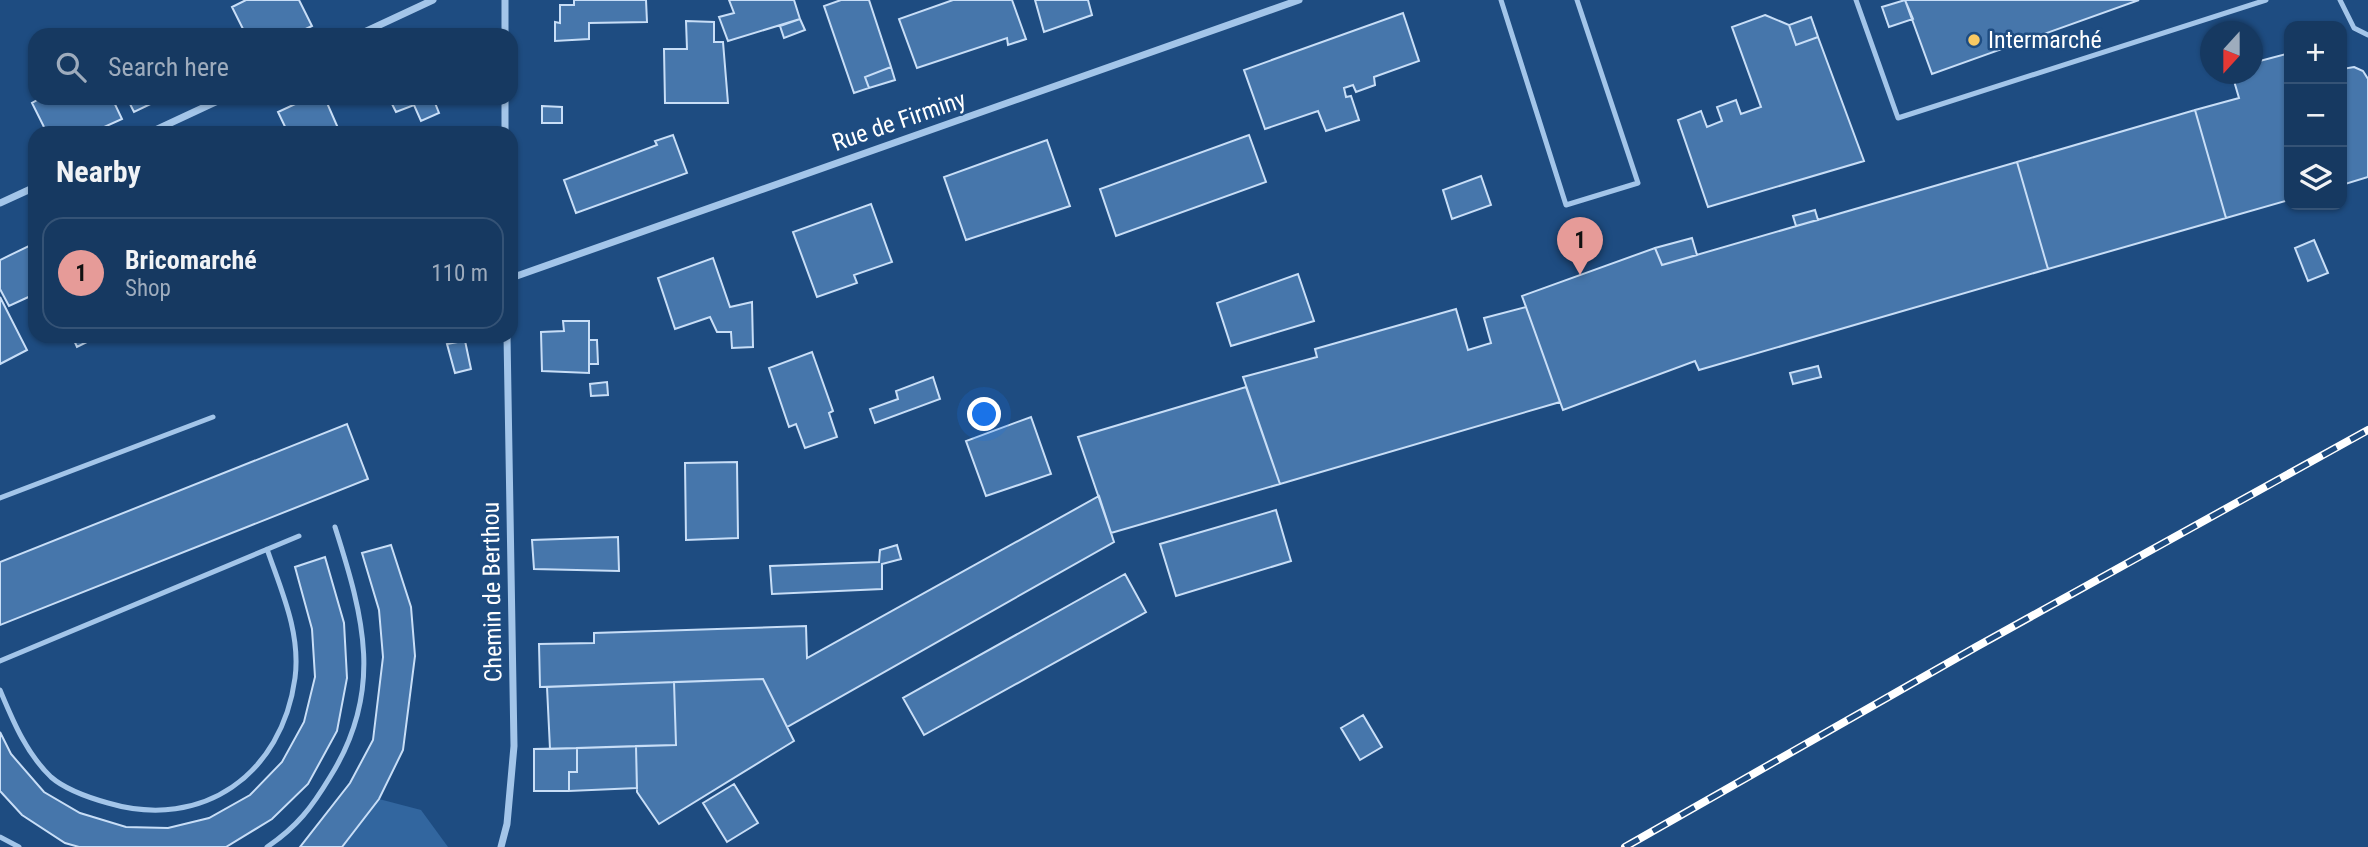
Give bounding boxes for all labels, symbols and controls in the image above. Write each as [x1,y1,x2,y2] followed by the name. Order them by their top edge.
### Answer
[2200,21,2263,84] north arrow
[2284,21,2347,210] map controls
[2284,21,2347,84] button: +
[1988,26,2102,54] place label: Intermarché
[28,28,518,105] search box
[1966,32,1982,48] marker: Intermarché
[52,48,90,86] icon: search
[108,52,229,82] text: Search here
[2284,84,2347,147] button: −
[829,85,969,157] street label: Rue de Firminy
[2284,147,2347,210] button: layers
[56,154,141,189] text: Nearby
[1557,217,1603,275] pin: 1
[125,245,257,275] text: Bricomarché
[75,260,87,287] text: 1
[431,260,488,287] text: 110 m
[125,275,171,302] text: Shop
[967,397,1001,431] your location
[476,502,508,682] street label: Chemin de Berthou

